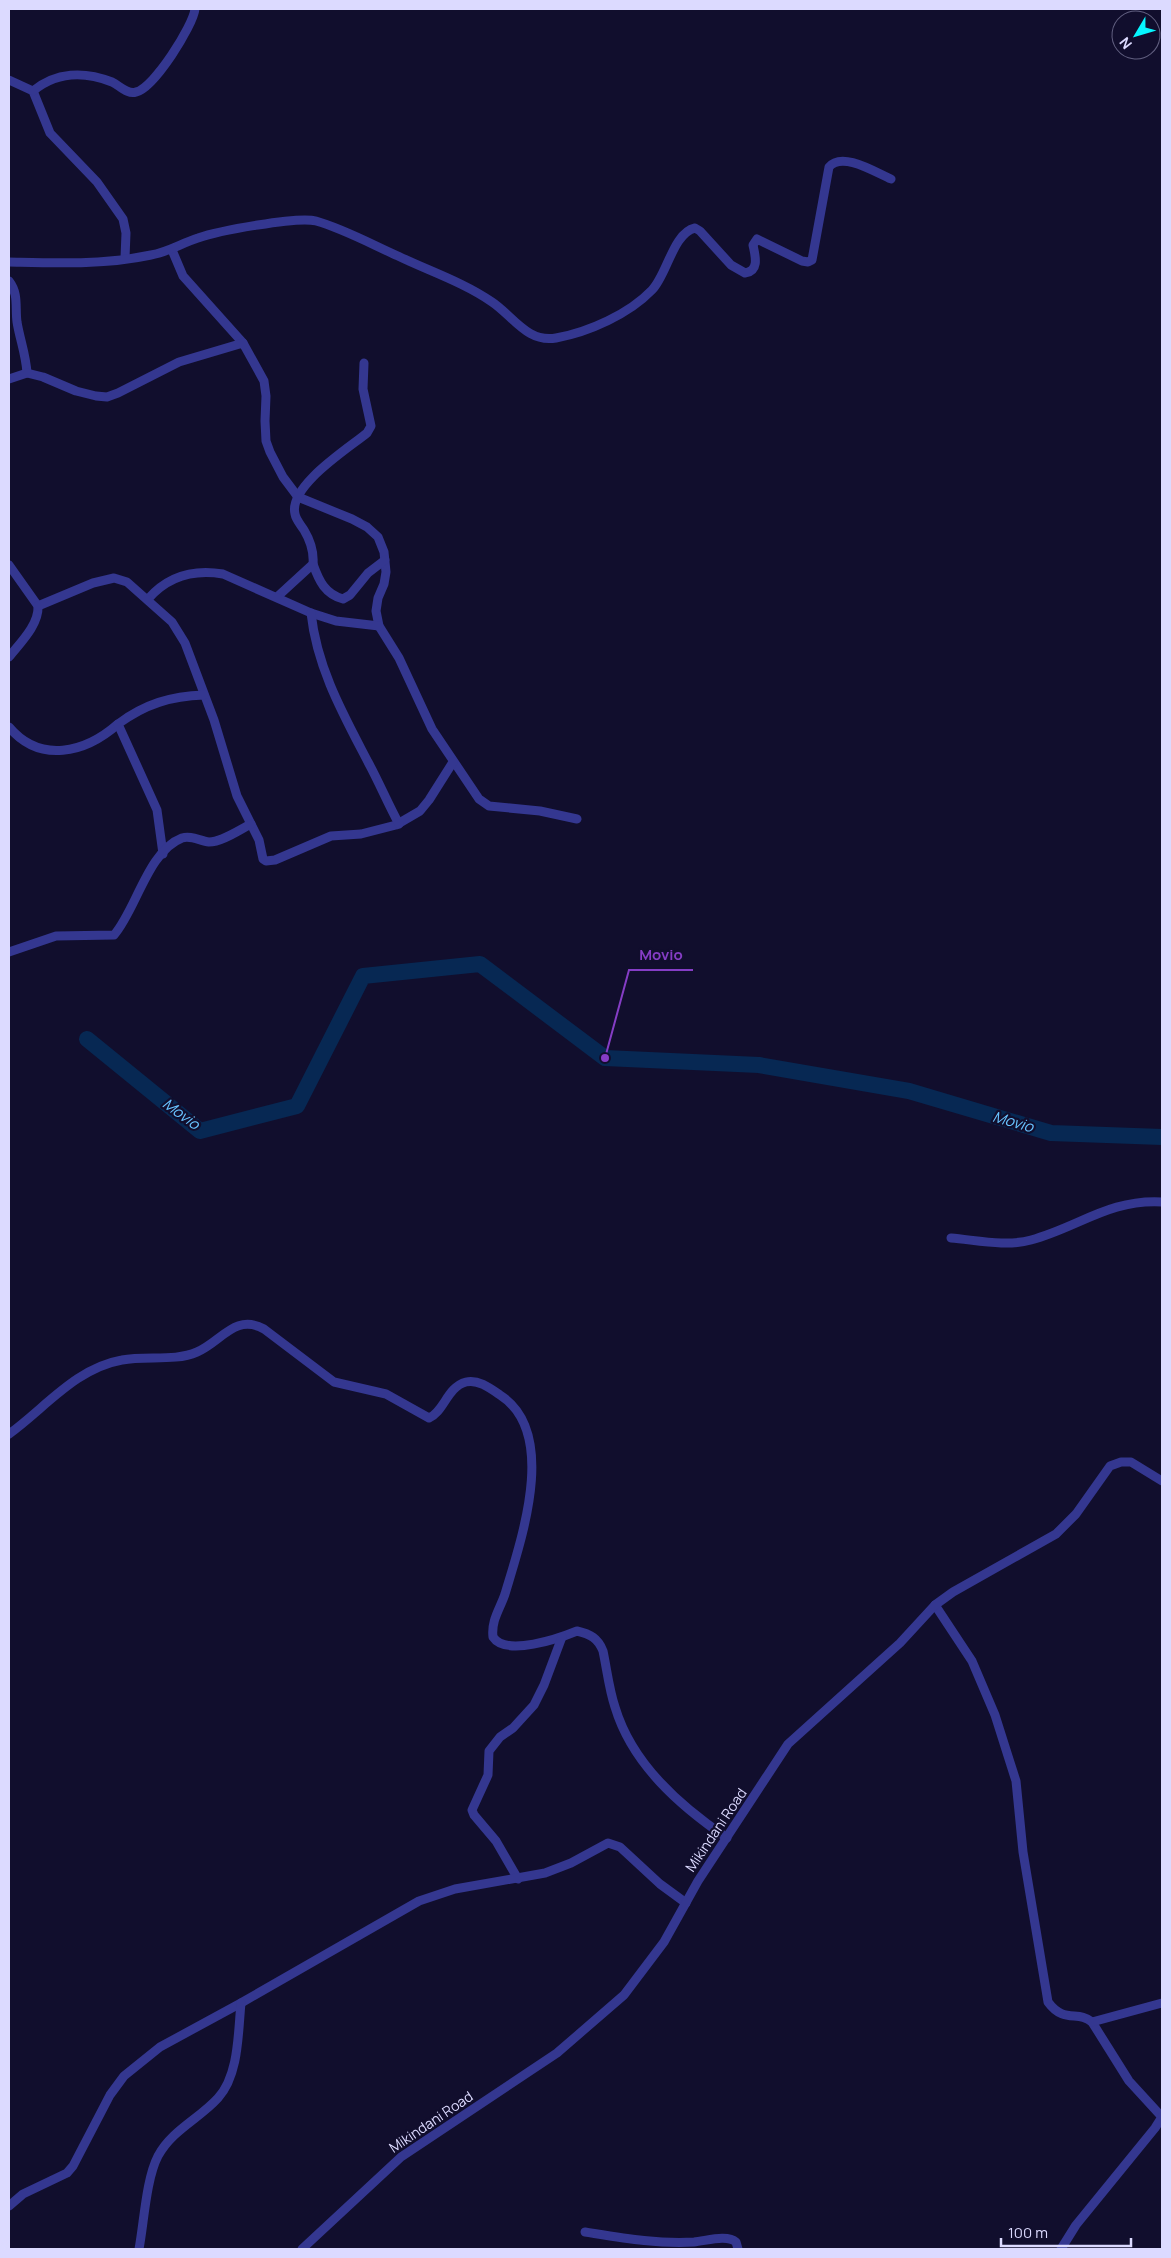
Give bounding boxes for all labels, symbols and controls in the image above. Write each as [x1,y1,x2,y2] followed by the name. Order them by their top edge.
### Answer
[1111,10,1161,60] north arrow
[1115,33,1136,53] text: N
[629,940,693,970] callout: Movio
[639,944,683,965] text: Movio
[158,1093,205,1135] water label: Movio
[990,1106,1037,1138] water label: Movio
[681,1784,751,1875] street label: Mikindani Road
[385,2087,476,2157] street label: Mikindani Road
[1001,2216,1131,2248] scale bar
[1008,2222,1048,2243] text: 100 m

